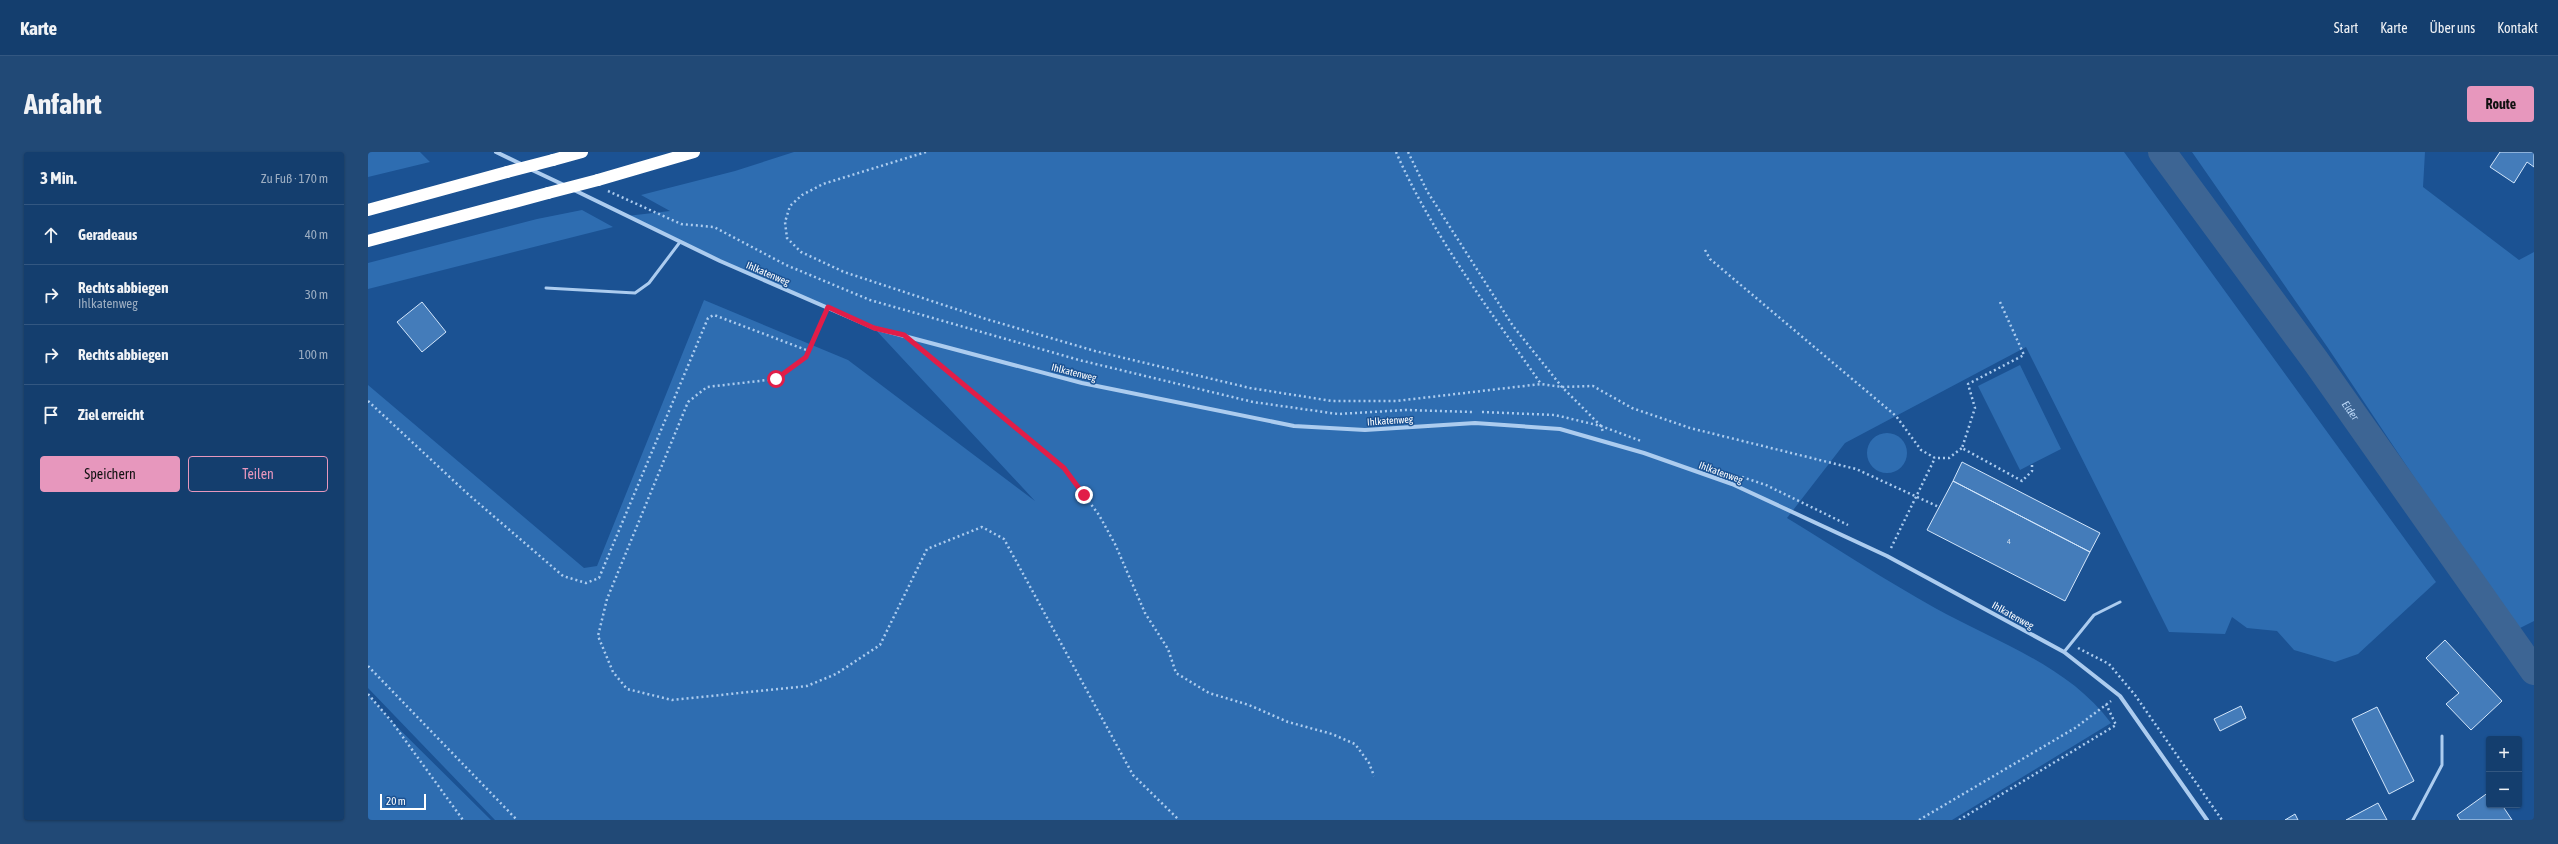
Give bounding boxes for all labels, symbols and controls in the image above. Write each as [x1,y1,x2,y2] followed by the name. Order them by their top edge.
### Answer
[20,17,57,39] text: Karte
[2334,20,2358,36] text: Start
[2380,20,2408,36] text: Karte
[2430,20,2475,36] text: Über uns
[2497,20,2538,36] text: Kontakt
[2467,86,2534,122] button: Route
[24,88,102,120] text: Anfahrt
[40,168,77,188] text: 3 Min.
[261,171,328,186] text: Zu Fuß · 170 m
[40,224,62,246] icon: ahead
[78,226,137,243] text: Geradeaus
[305,227,328,242] text: 40 m
[744,259,792,288] street label: Ihlkatenweg
[78,279,168,296] text: Rechts abbiegen
[40,284,62,306] icon: right
[305,287,328,302] text: 30 m
[78,296,138,311] text: Ihlkatenweg
[40,344,62,366] icon: right
[78,346,168,363] text: Rechts abbiegen
[299,347,328,362] text: 100 m
[1050,362,1098,384] street label: Ihlkatenweg
[767,370,785,388] route start
[2340,399,2362,423] water label: Eider
[40,404,62,426] icon: arrive
[78,406,144,423] text: Ziel erreicht
[1367,413,1414,428] street label: Ihlkatenweg
[40,456,180,492] button: Speichern
[188,456,328,492] button: Teilen
[1697,459,1745,486] street label: Ihlkatenweg
[1075,486,1093,504] route end
[2007,537,2011,546] house number: 4
[1990,599,2036,632] street label: Ihlkatenweg
[2486,736,2522,808] map controls
[2486,736,2522,772] button: +
[2486,772,2522,808] button: −
[380,792,426,811] scale bar
[386,795,406,807] text: 20 m

